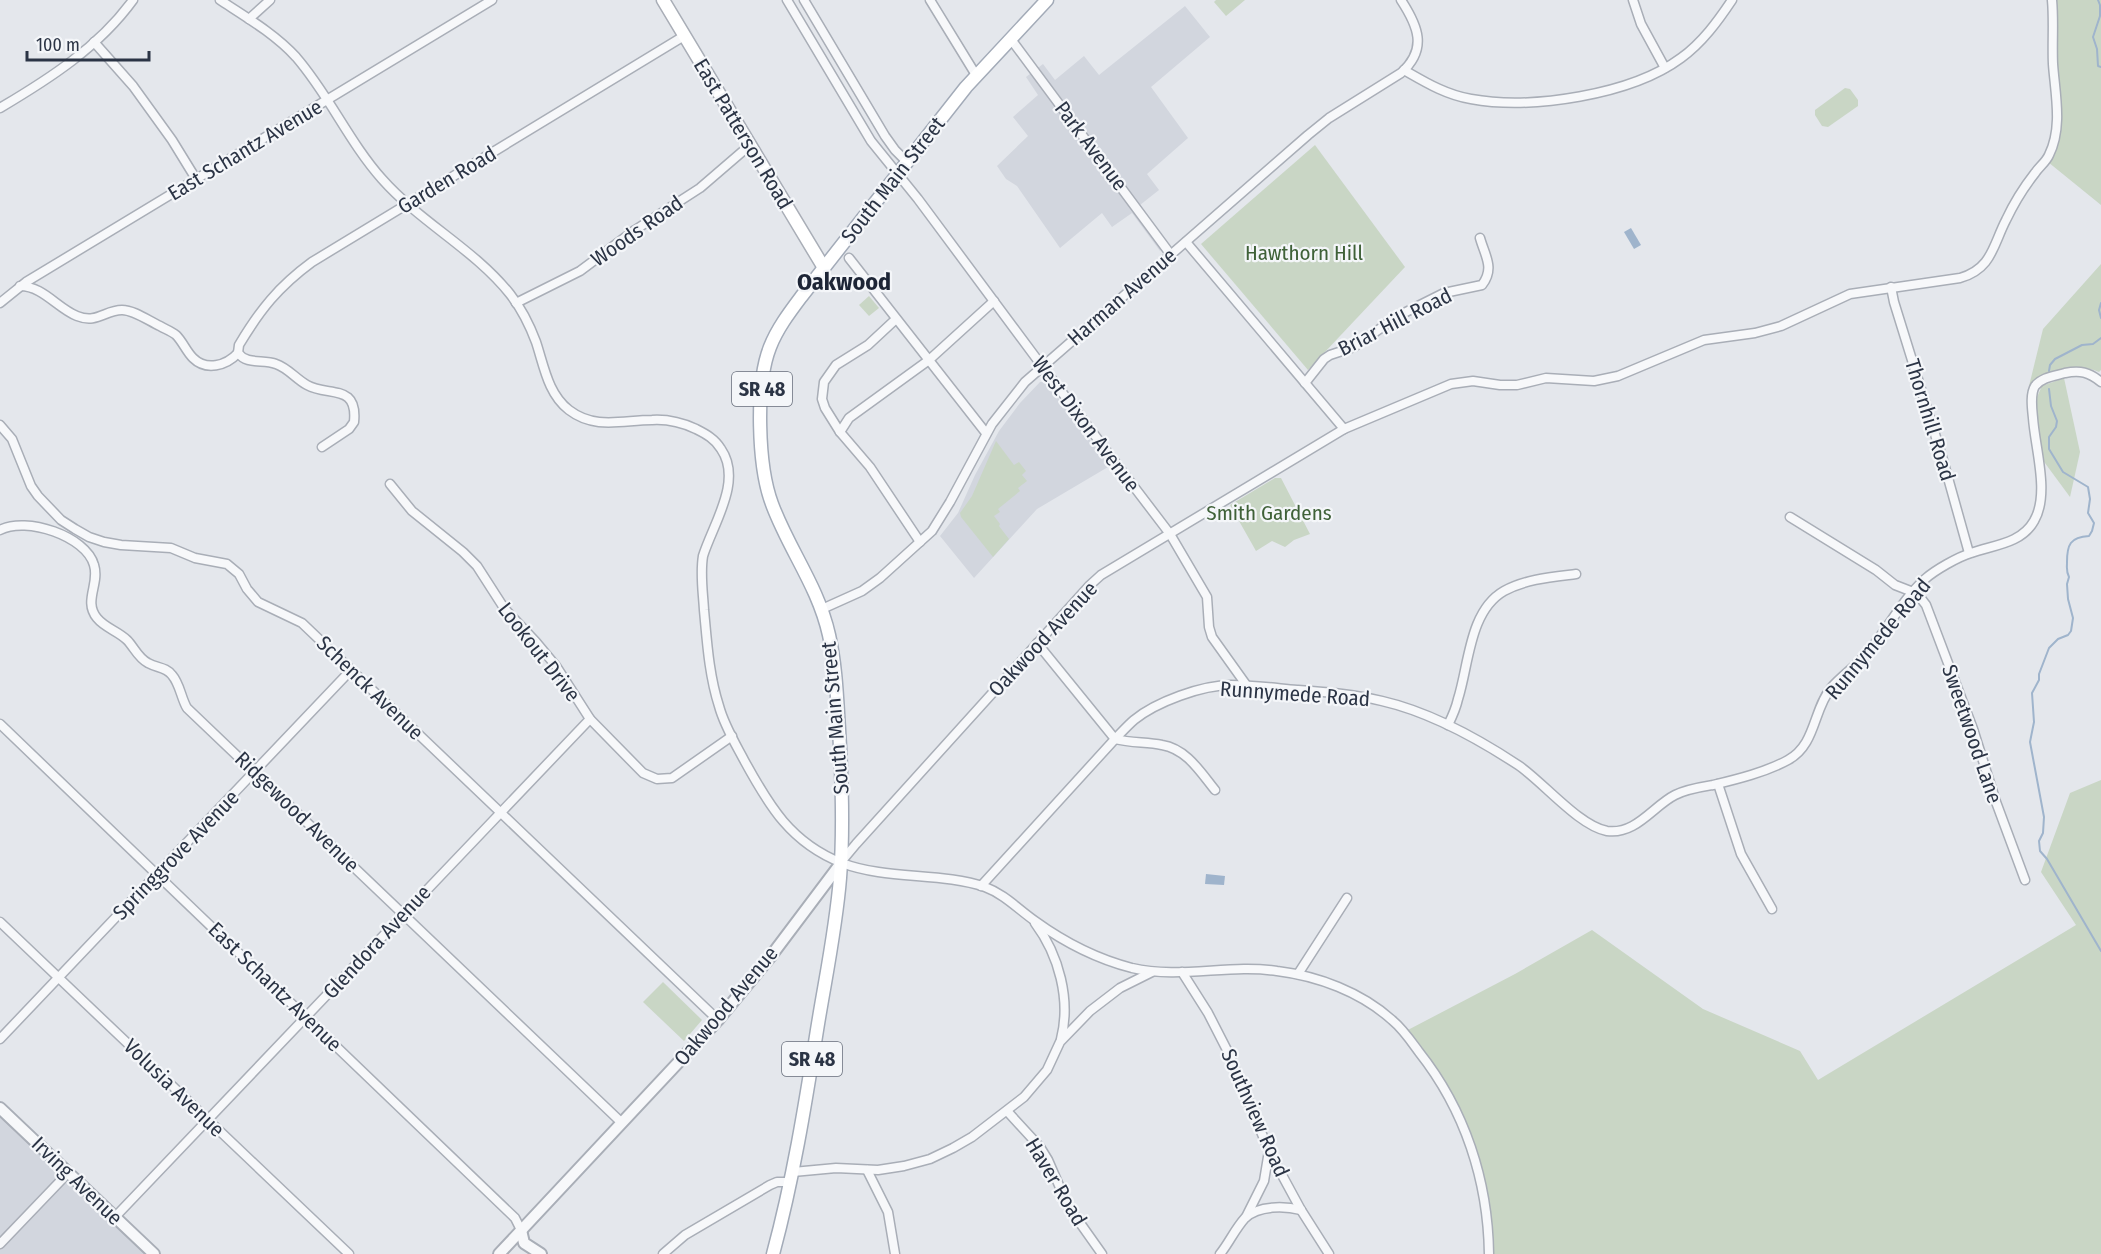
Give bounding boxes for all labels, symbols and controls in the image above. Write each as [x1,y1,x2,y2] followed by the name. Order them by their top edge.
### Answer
[27,24,148,62] scale bar
[36,34,80,56] text: 100 m
[688,54,798,214] street label: East Patterson Road
[163,94,327,206] street label: East Schantz Avenue
[1049,96,1133,196] street label: Park Avenue
[836,111,951,248] street label: South Main Street
[393,140,501,220] street label: Garden Road
[586,190,688,272] street label: Woods Road
[1245,240,1363,266] park label: Hawthorn Hill
[1062,243,1182,351] street label: Harman Avenue
[797,268,891,296] district label: Oakwood
[1334,282,1456,362] street label: Briar Hill Road
[1026,351,1146,497] street label: West Dixon Avenue
[1899,356,1961,484] street label: Thornhill Road
[732,372,792,406] road number: SR 48
[1206,500,1332,526] park label: Smith Gardens
[1820,573,1936,705] street label: Runnymede Road
[983,576,1103,702] street label: Oakwood Avenue
[492,597,586,707] street label: Lookout Drive
[311,630,429,746] street label: Schenck Avenue
[815,640,855,796] street label: South Main Street
[1936,661,2008,807] street label: Sweetwood Lane
[1219,676,1371,712] street label: Runnymede Road
[229,746,365,878] street label: Ridgewood Avenue
[107,785,245,925] street label: Springgrove Avenue
[318,880,436,1004] street label: Glendora Avenue
[203,917,347,1057] street label: East Schantz Avenue
[668,941,784,1071] street label: Oakwood Avenue
[118,1033,230,1143] street label: Volusia Avenue
[782,1042,842,1076] road number: SR 48
[1215,1045,1295,1181] street label: Southview Road
[26,1131,128,1231] street label: Irving Avenue
[1020,1133,1092,1231] street label: Haver Road

